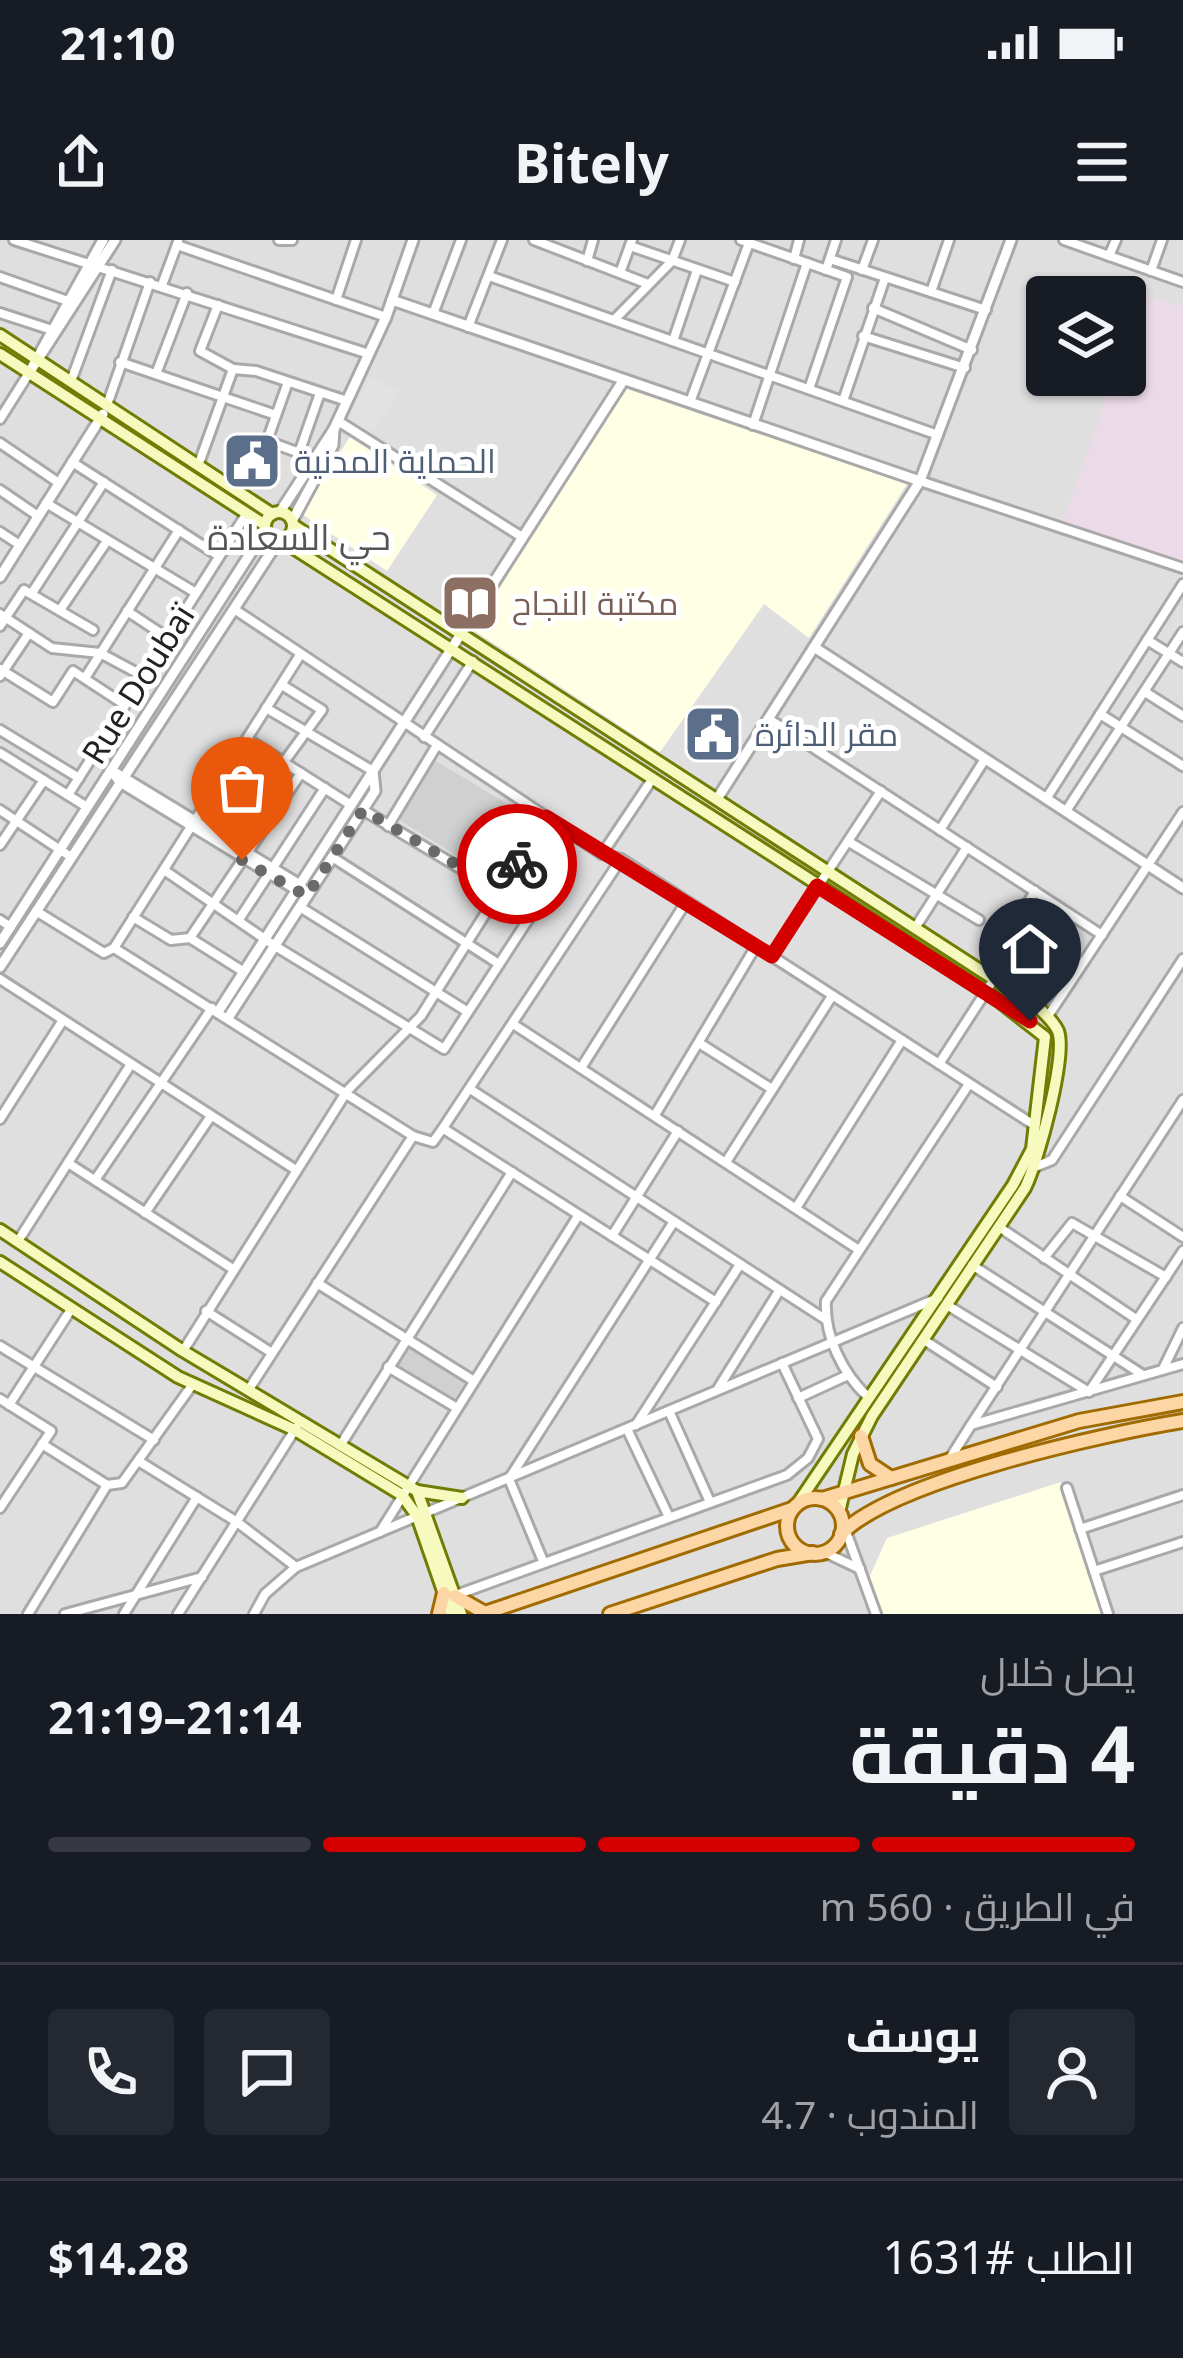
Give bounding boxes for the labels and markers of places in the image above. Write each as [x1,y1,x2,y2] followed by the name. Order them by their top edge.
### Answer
[221,430,283,492] public building icon: الحماية المدنية
[294,438,496,483] place label: الحماية المدنية
[439,572,501,634] library icon: مكتبة النجاح
[512,580,678,626] place label: مكتبة النجاح
[682,703,744,765] public building icon: مقر الدائرة
[755,711,898,756] place label: مقر الدائرة
[191,737,293,860] pin
[979,898,1081,1021] pin

